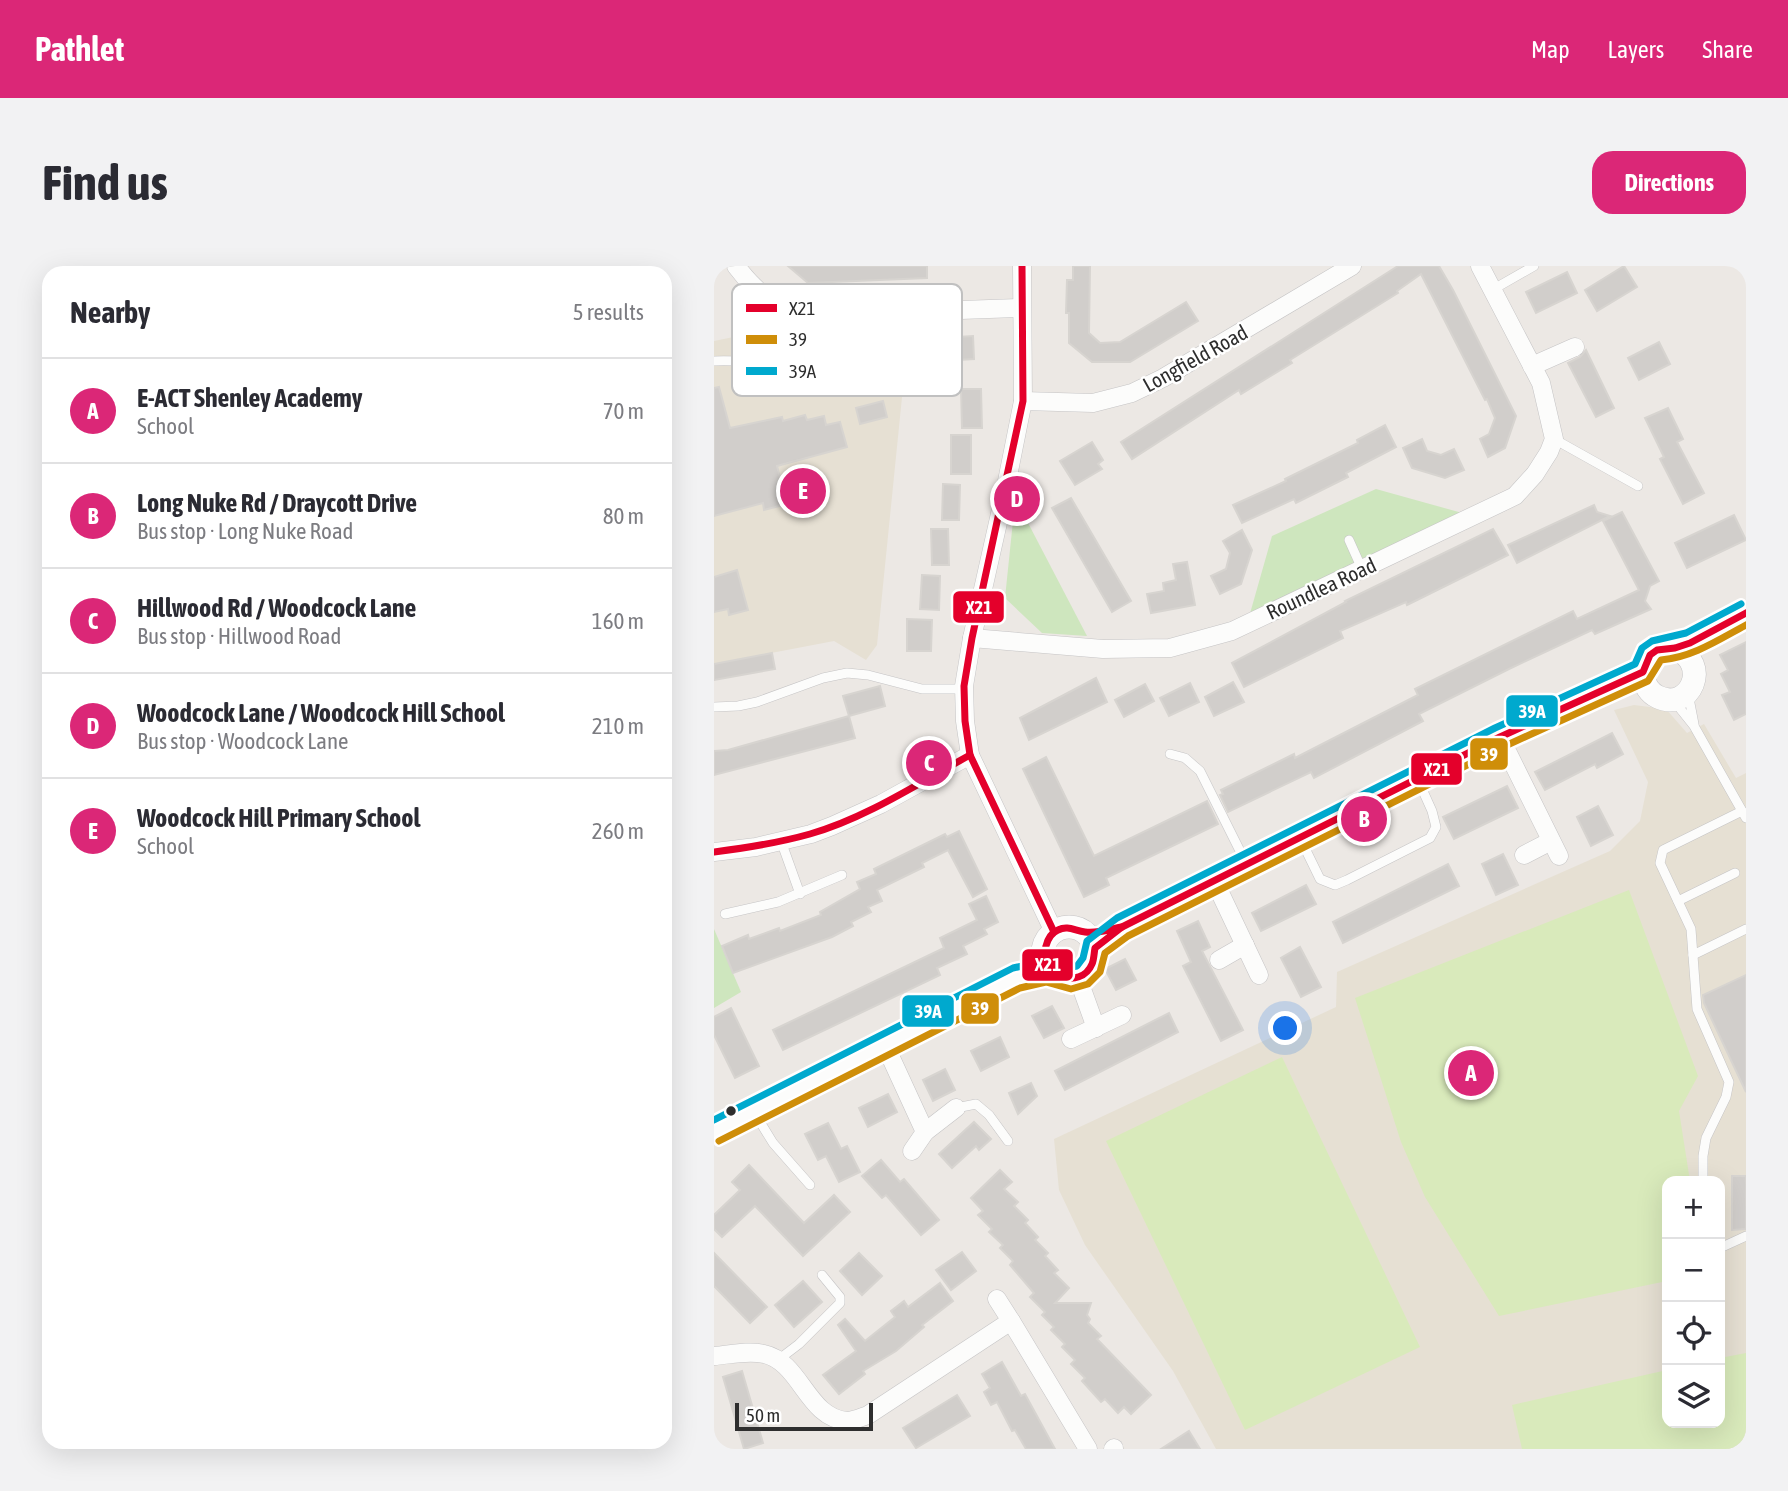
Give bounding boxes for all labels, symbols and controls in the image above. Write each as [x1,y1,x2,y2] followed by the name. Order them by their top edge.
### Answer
[35,30,124,68] text: Pathlet
[1531,36,1570,63] text: Map
[1608,36,1664,63] text: Layers
[1702,36,1753,63] text: Share
[1592,151,1746,214] button: Directions
[42,154,168,210] text: Find us
[732,284,962,396] legend
[70,295,150,329] text: Nearby
[789,297,815,319] text: X21
[573,299,644,325] text: 5 results
[1139,319,1251,397] street label: Longfield Road
[789,328,807,350] text: 39
[789,360,817,382] text: 39A
[137,383,362,413] text: E-ACT Shenley Academy
[87,398,99,424] text: A
[603,398,644,424] text: 70 m
[137,413,194,439] text: School
[780,465,826,517] pin: E
[994,473,1040,525] pin: D
[137,488,417,518] text: Long Nuke Rd / Draycott Drive
[88,503,98,529] text: B
[603,503,644,529] text: 80 m
[137,518,353,544] text: Bus stop · Long Nuke Road
[1262,552,1380,624] street label: Roundlea Road
[952,590,1005,624] line badge: X21
[137,593,416,623] text: Hillwood Rd / Woodcock Lane
[965,596,992,618] text: X21
[88,608,98,634] text: C
[592,608,644,634] text: 160 m
[137,623,341,649] text: Bus stop · Hillwood Road
[1505,694,1559,728] line badge: 39A
[137,698,505,728] text: Woodcock Lane / Woodcock Hill School
[1518,700,1546,722] text: 39A
[87,713,99,739] text: D
[592,713,644,739] text: 210 m
[137,728,349,754] text: Bus stop · Woodcock Lane
[906,737,952,789] pin: C
[1469,737,1509,771] line badge: 39
[1480,743,1498,765] text: 39
[1410,752,1463,786] line badge: X21
[1423,758,1450,780] text: X21
[1341,793,1387,845] pin: B
[137,803,420,833] text: Woodcock Hill Primary School
[88,818,98,844] text: E
[592,818,644,844] text: 260 m
[137,833,194,859] text: School
[1021,948,1074,982] line badge: X21
[1034,953,1061,975] text: X21
[960,992,1000,1025] line badge: 39
[901,994,955,1028] line badge: 39A
[971,997,989,1019] text: 39
[914,1000,942,1022] text: 39A
[1268,1011,1302,1045] your location
[1448,1047,1494,1099] pin: A
[724,1104,738,1118] unlabelled marker
[1662,1176,1725,1428] map controls
[1662,1176,1725,1239] button: +
[1662,1239,1725,1302] button: −
[1662,1302,1725,1365] button: locate
[1662,1365,1725,1428] button: layers
[735,1400,873,1432] scale bar
[746,1404,780,1426] text: 50 m

